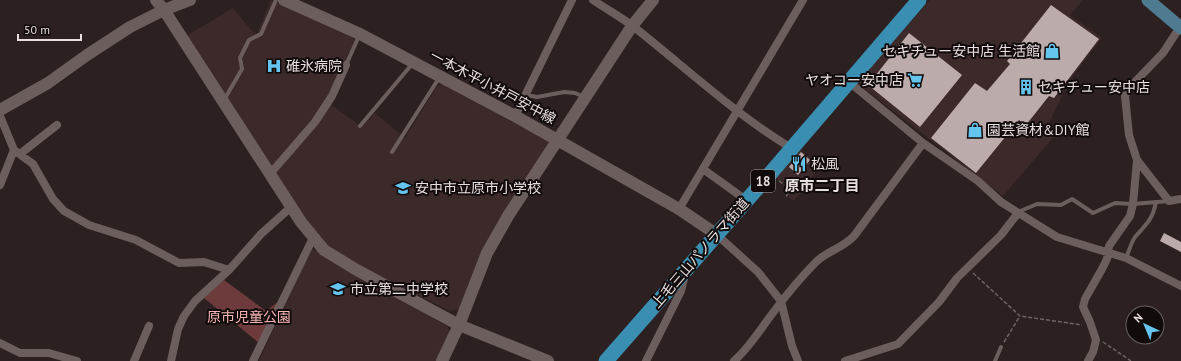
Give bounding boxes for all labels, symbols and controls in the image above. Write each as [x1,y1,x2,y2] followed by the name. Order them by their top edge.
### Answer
[18,16,81,42] scale bar
[24,22,50,37] text: 50 m
[882,42,1040,60] place label: セキチュー安中店 生活館
[1043,42,1061,60] shop icon: セキチュー安中店 生活館
[427,46,559,128] street label: 一本木平小井戸安中線
[265,57,283,75] hospital icon: 碓氷病院
[286,57,342,75] place label: 碓氷病院
[805,71,903,89] place label: ヤオコー安中店
[906,71,924,89] supermarket icon: ヤオコー安中店
[1017,78,1035,96] building icon: セキチュー安中店
[1038,78,1150,96] place label: セキチュー安中店
[966,121,984,139] shop icon: 園芸資材&DIY館
[987,121,1089,139] place label: 園芸資材&DIY館
[790,155,808,173] restaurant icon: 松風
[811,155,839,173] place label: 松風
[751,170,775,192] road number: 18
[784,176,860,195] district label: 原市二丁目
[394,179,412,197] school or university icon: 安中市立原市小学校
[415,179,541,197] place label: 安中市立原市小学校
[647,194,753,312] street label: 上毛三山パノラマ街道
[329,280,347,298] school or university icon: 市立第二中学校
[350,280,448,298] place label: 市立第二中学校
[1125,305,1165,345] north arrow
[207,308,291,326] park label: 原市児童公園
[1131,310,1146,325] text: N

